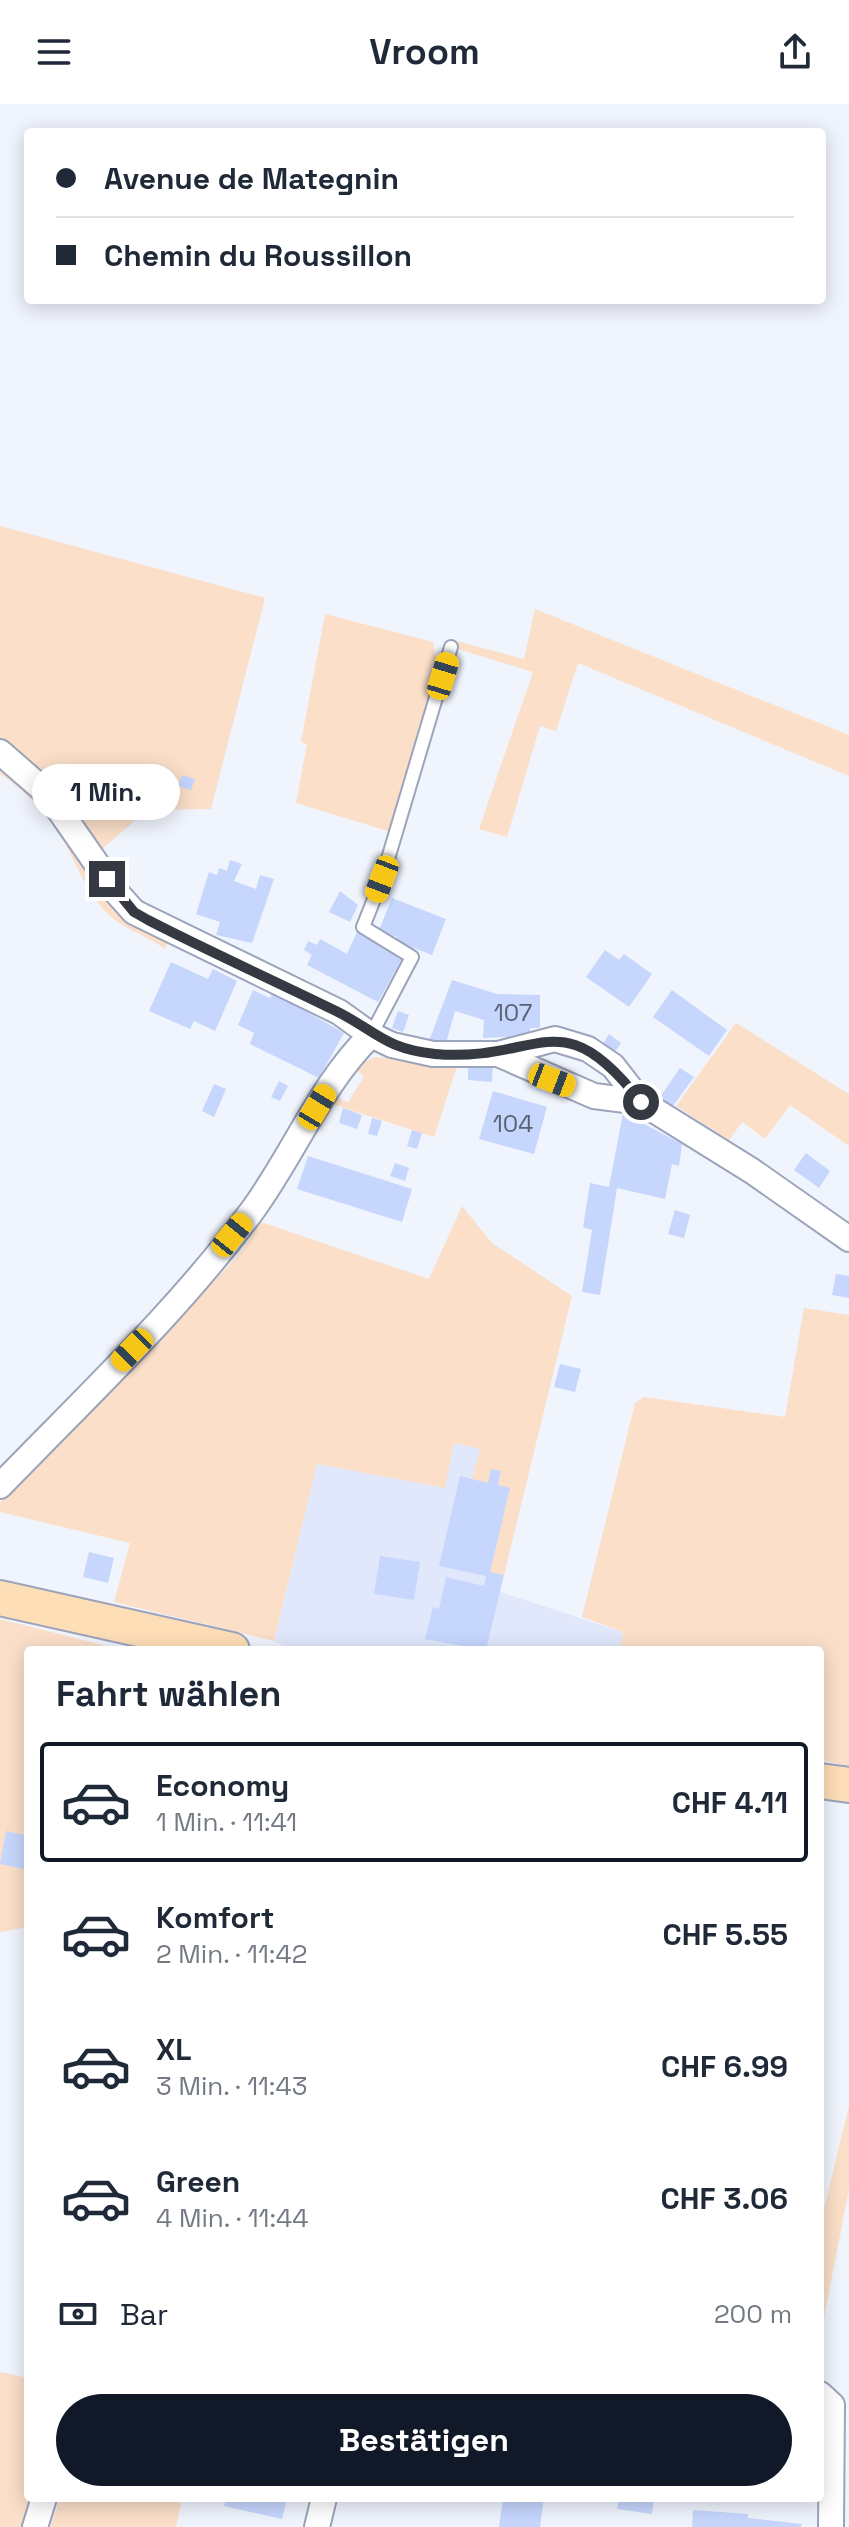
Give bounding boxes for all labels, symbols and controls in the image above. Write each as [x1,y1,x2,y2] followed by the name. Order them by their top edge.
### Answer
[369,29,480,75] text: Vroom
[32,30,76,74] icon: menu
[773,30,817,74] icon: share
[104,159,399,198] text: Avenue de Mategnin
[104,236,412,275] text: Chemin du Roussillon
[425,650,461,702] car
[33,763,181,819] callout: 1 Min.
[70,775,142,809] text: 1 Min.
[362,852,402,906] car
[89,861,125,897] route end
[494,997,532,1028] house number: 107
[525,1060,579,1100] car
[294,1080,340,1134] car
[623,1084,659,1120] route start
[493,1108,533,1139] house number: 104
[208,1209,256,1261] car
[107,1324,157,1376] car
[56,1671,281,1717] text: Fahrt wählen
[60,1766,132,1838] icon: car
[156,1766,289,1805] text: Economy
[672,1783,788,1822] text: CHF 4.11
[156,1805,297,1839] text: 1 Min. · 11:41
[60,1898,132,1970] icon: car
[156,1898,274,1937] text: Komfort
[662,1915,788,1954] text: CHF 5.55
[156,1937,307,1971] text: 2 Min. · 11:42
[60,2030,132,2102] icon: car
[156,2030,192,2069] text: XL
[661,2047,788,2086] text: CHF 6.99
[156,2069,307,2103] text: 3 Min. · 11:43
[60,2162,132,2234] icon: car
[156,2162,240,2201] text: Green
[661,2179,788,2218] text: CHF 3.06
[156,2201,309,2235] text: 4 Min. · 11:44
[56,2292,100,2336] icon: cash
[120,2295,168,2334] text: Bar
[714,2297,792,2331] text: 200 m
[56,2394,792,2486] button: Bestätigen

